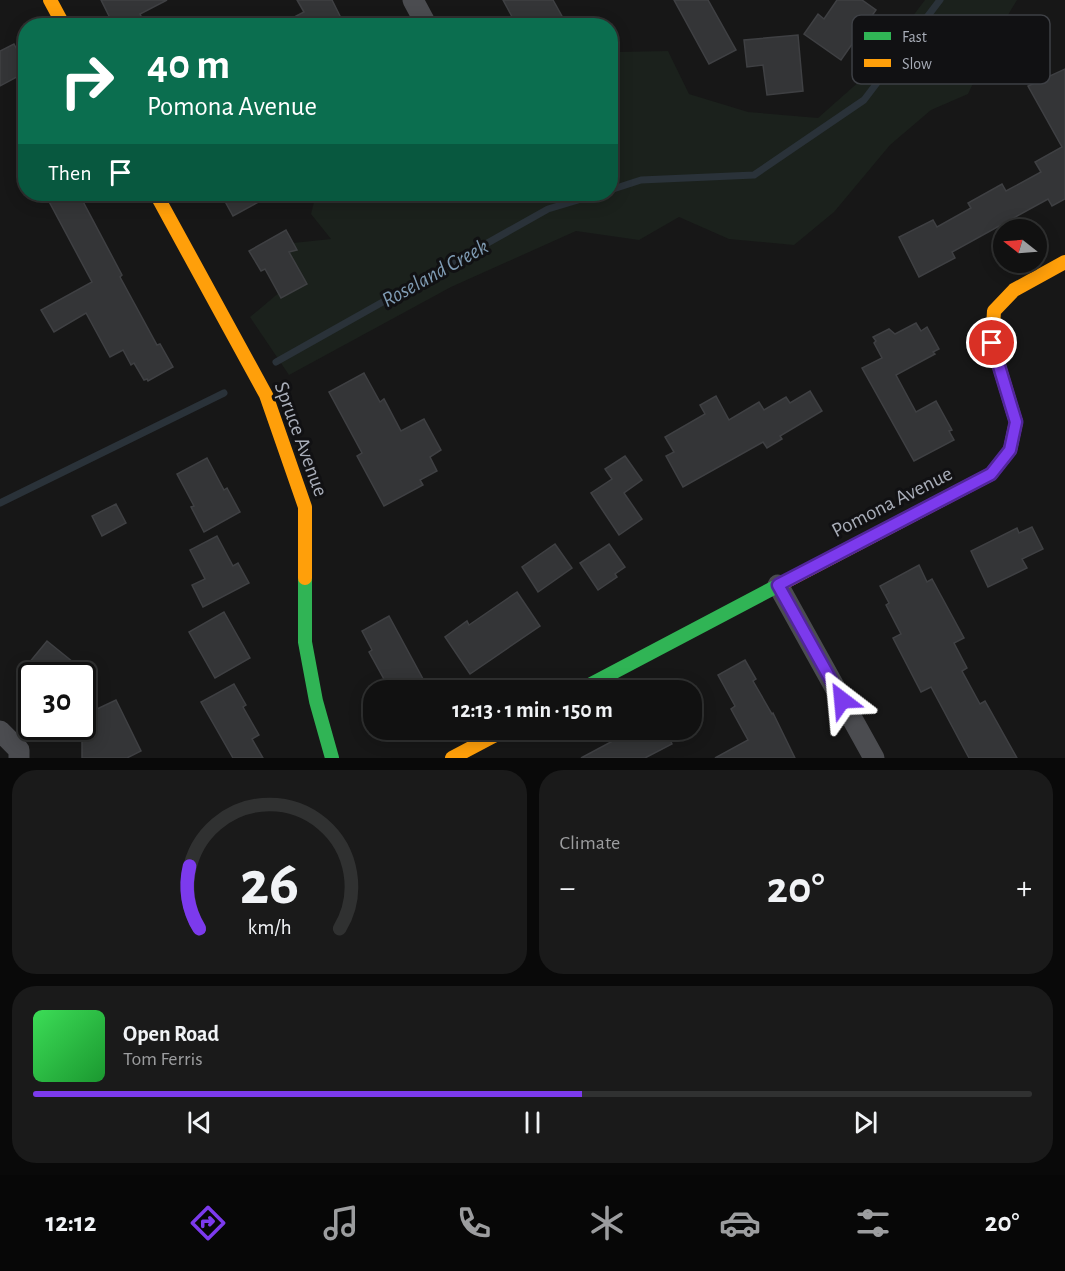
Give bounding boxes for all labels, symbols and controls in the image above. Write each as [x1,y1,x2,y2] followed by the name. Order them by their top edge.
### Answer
[852,15,1050,84] legend
[902,29,927,45] text: Fast
[48,42,126,120] icon: right
[147,44,230,86] text: 40 m
[902,56,932,72] text: Slow
[147,93,317,120] text: Pomona Avenue
[104,156,137,189] icon: arrive
[48,162,92,184] text: Then
[993,219,1047,273] north arrow
[993,219,1047,273] map controls
[378,235,492,311] water label: Roseland Creek
[966,317,1017,368] pin
[975,326,1008,359] icon: arrive
[271,379,331,499] street label: Spruce Avenue
[828,463,956,541] street label: Pomona Avenue
[18,662,96,740] speed limit sign: 30
[810,668,874,732] position arrow
[452,699,613,721] text: 12:13 · 1 min · 150 m
[560,833,620,853] text: Climate
[239,853,299,915] text: 26
[767,866,825,911] text: 20°
[560,872,575,905] text: −
[1016,872,1032,905] text: +
[247,917,291,938] text: km/h
[123,1023,219,1045] text: Open Road
[123,1049,203,1069] text: Tom Ferris
[183,1106,216,1139] icon: previous
[516,1106,549,1139] icon: pause
[849,1106,882,1139] icon: next
[187,1202,229,1244] icon: directions
[320,1202,362,1244] icon: music
[453,1202,495,1244] icon: phone
[586,1202,628,1244] icon: climate
[719,1202,761,1244] icon: car
[852,1202,894,1244] icon: filters
[45,1209,97,1236] text: 12:12
[985,1209,1019,1236] text: 20°

